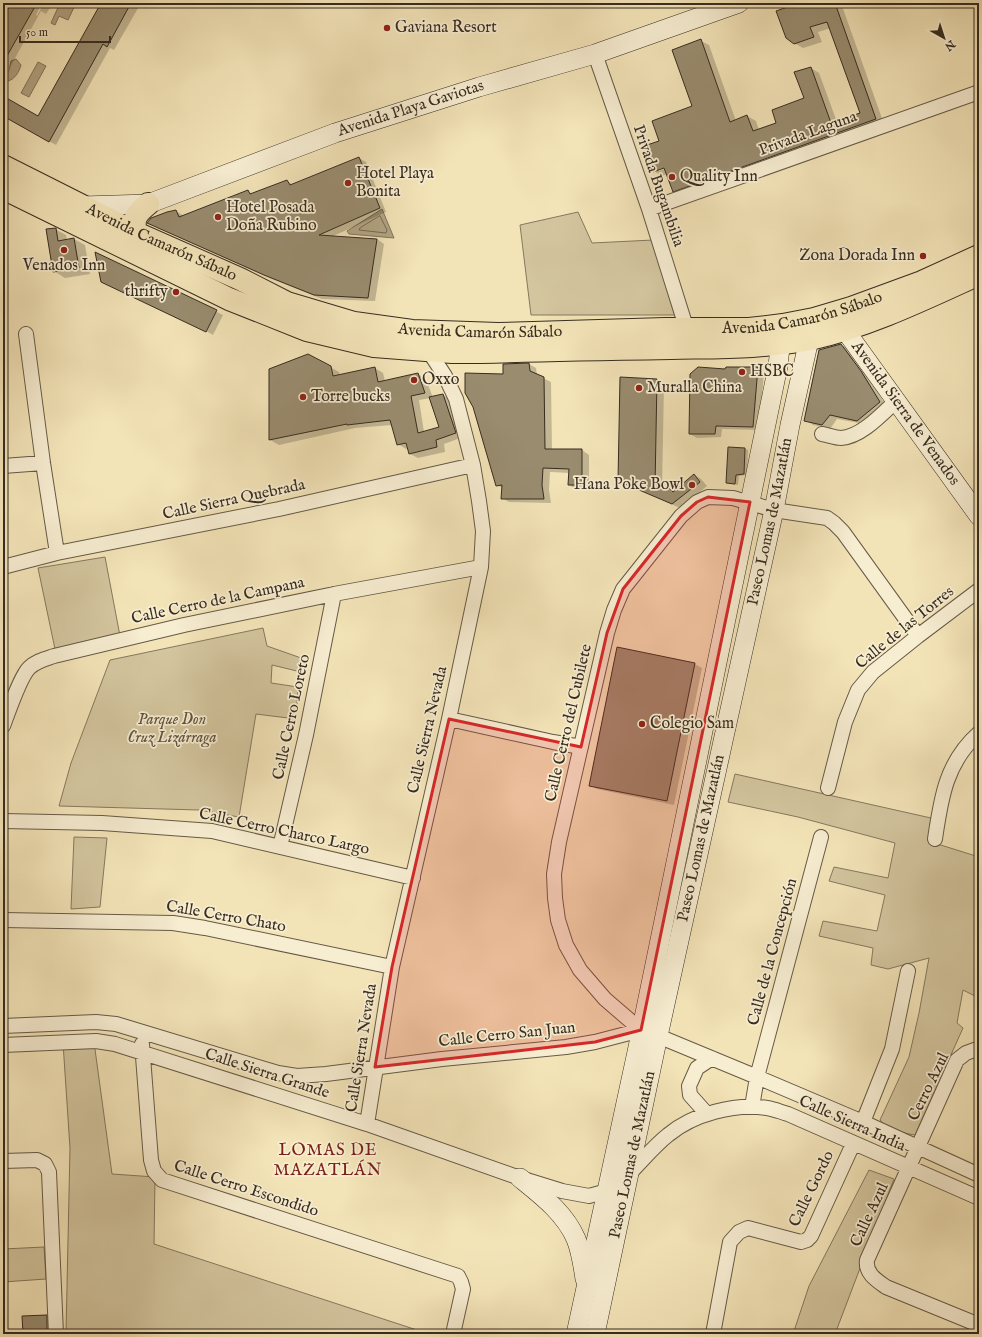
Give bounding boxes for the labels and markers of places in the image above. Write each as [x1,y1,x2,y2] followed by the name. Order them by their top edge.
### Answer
[395,18,497,38] place label: Gaviana Resort
[382,23,392,33] marker: Gaviana Resort
[356,164,434,202] place label: Hotel Playa Bonita
[680,167,758,187] place label: Quality Inn
[667,172,677,182] marker: Quality Inn
[343,178,353,188] marker: Hotel Playa Bonita
[226,198,317,236] place label: Hotel Posada Doña Rubino
[213,212,223,222] marker: Hotel Posada Doña Rubino
[59,245,69,255] marker: Venados Inn
[799,246,915,266] place label: Zona Dorada Inn
[918,251,928,261] marker: Zona Dorada Inn
[22,256,106,276] place label: Venados Inn
[125,282,168,302] place label: thrifty
[171,287,181,297] marker: thrifty
[750,362,794,382] place label: HSBC
[737,367,747,377] marker: HSBC
[422,370,460,390] place label: Oxxo
[409,375,419,385] marker: Oxxo
[647,378,742,398] place label: Muralla China
[634,383,644,393] marker: Muralla China
[311,387,391,407] place label: Torre bucks
[298,392,308,402] marker: Torre bucks
[574,475,685,495] place label: Hana Poke Bowl
[687,480,697,490] marker: Hana Poke Bowl
[650,714,734,734] place label: Colegio Sam
[637,719,647,729] marker: Colegio Sam

